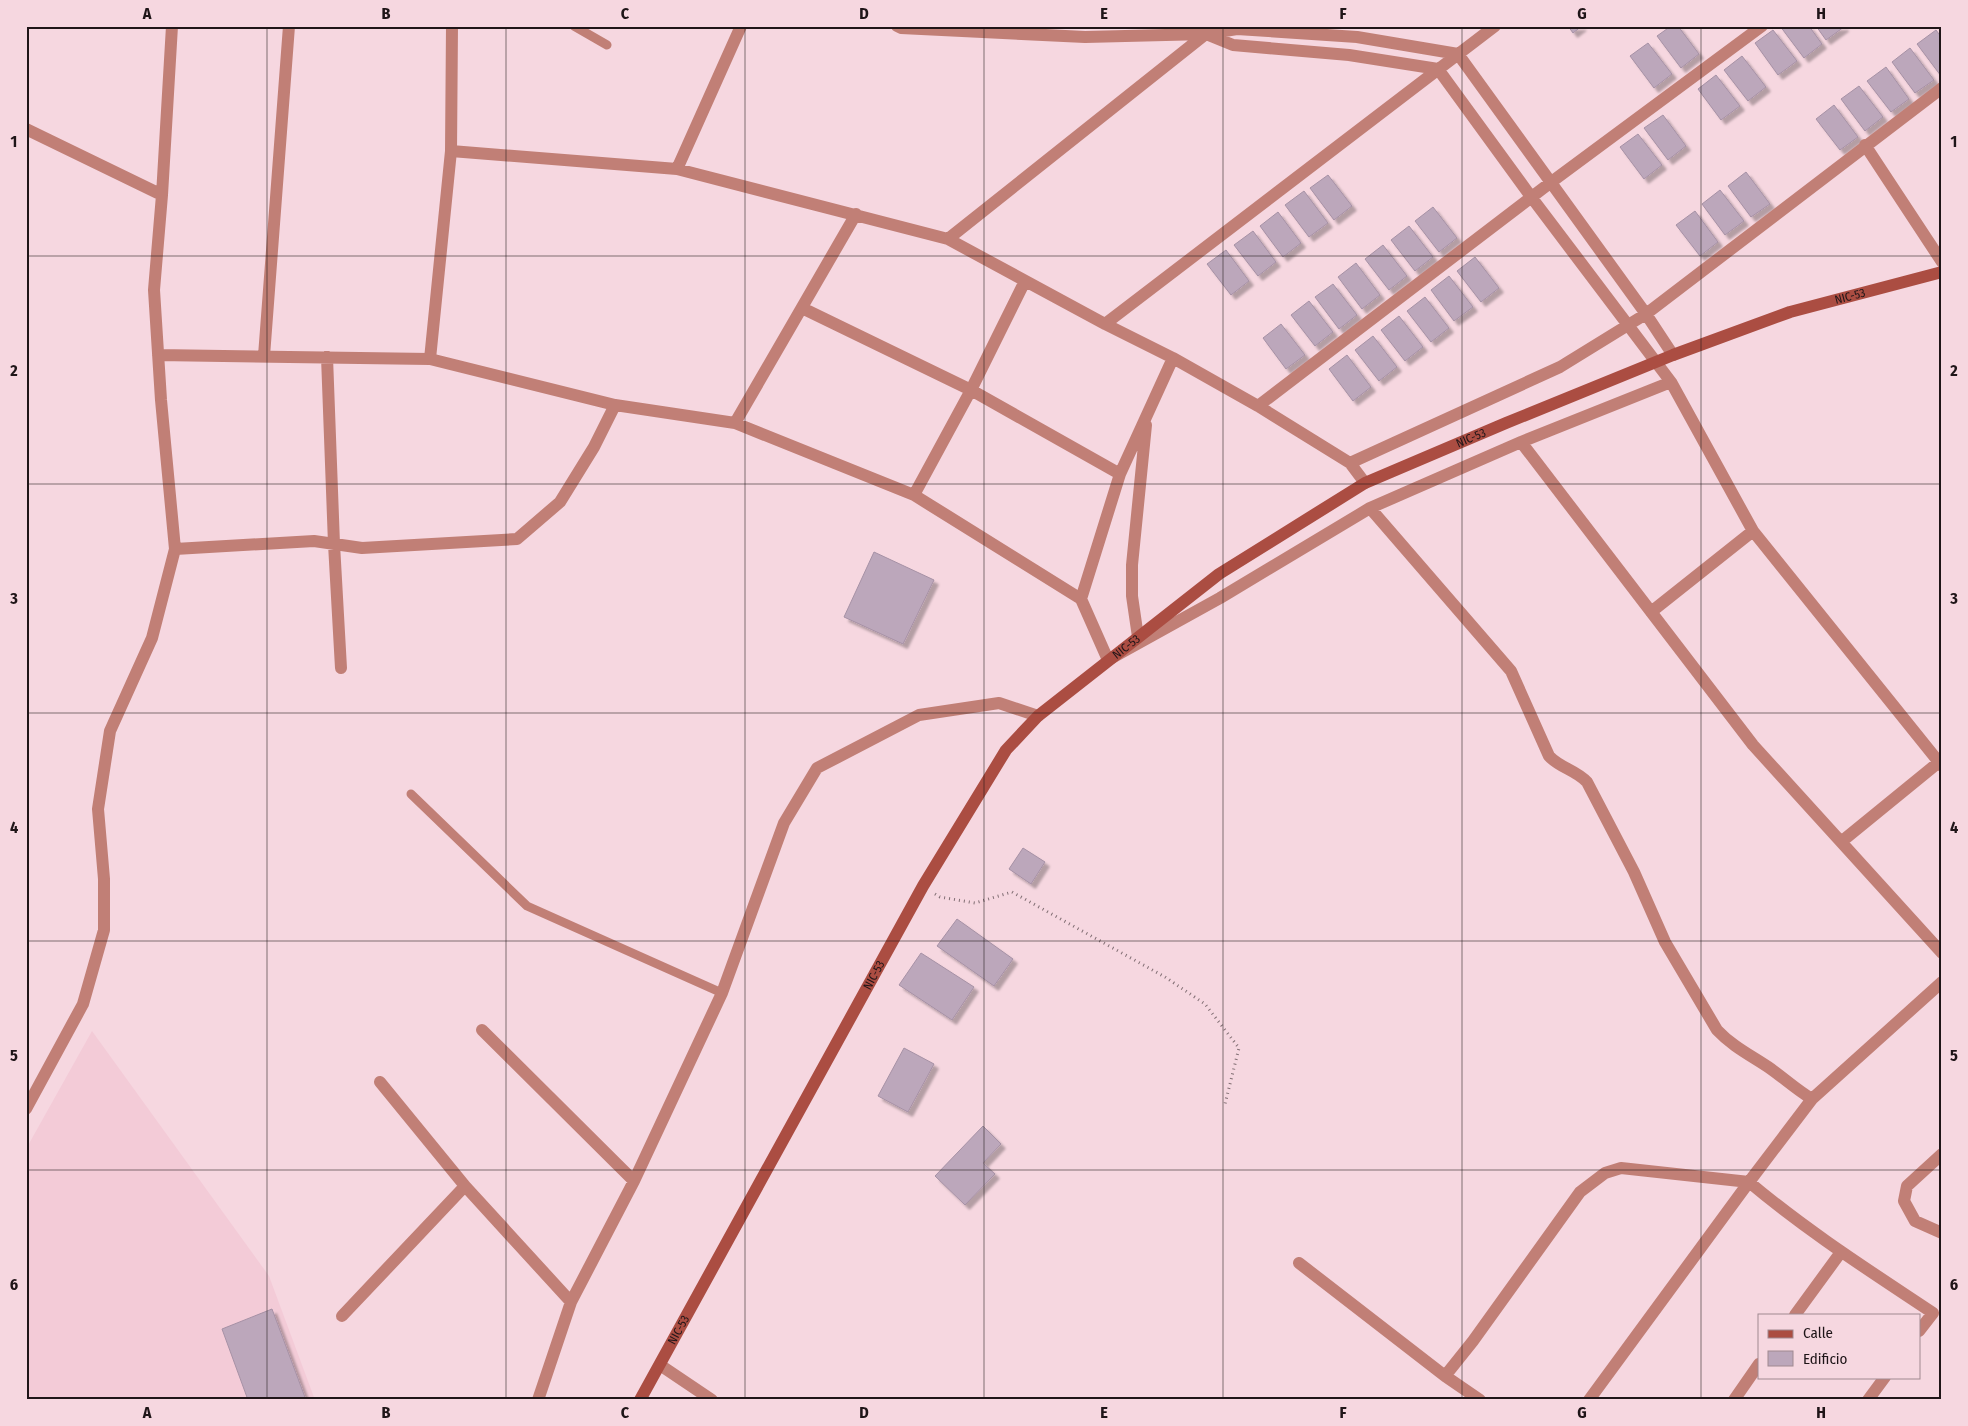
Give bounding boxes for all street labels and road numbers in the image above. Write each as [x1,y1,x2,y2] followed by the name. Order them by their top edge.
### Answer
[1833,286,1867,307] street label: NIC-53
[1454,425,1488,450] street label: NIC-53
[1110,632,1143,662] street label: NIC-53
[860,958,888,992] street label: NIC-53
[665,1313,692,1347] street label: NIC-53

